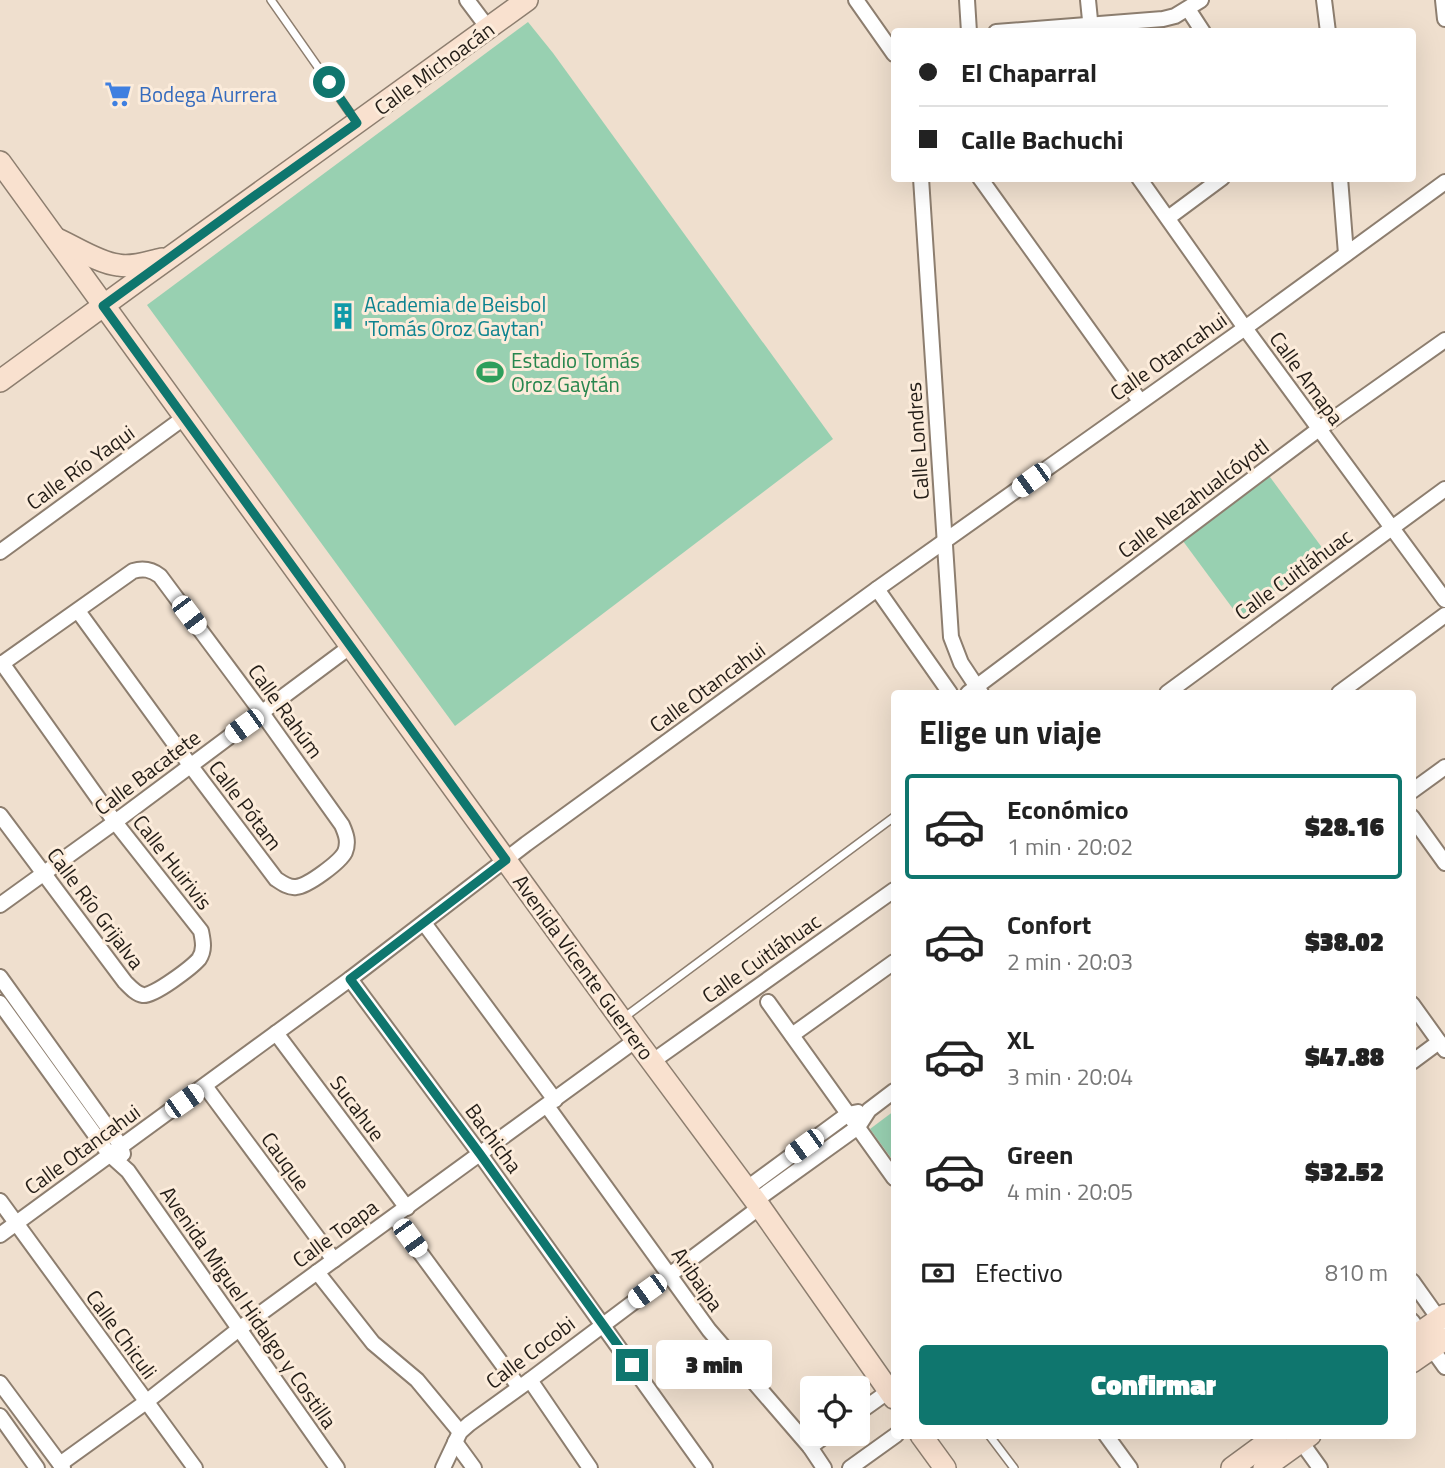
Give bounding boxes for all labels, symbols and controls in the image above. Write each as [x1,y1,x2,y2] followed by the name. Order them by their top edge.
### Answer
[367,13,501,123] street label: Calle Michoacán
[961,53,1097,92] text: El Chaparral
[313,66,345,98] route start
[139,78,278,110] place label: Bodega Aurrera
[103,79,133,109] supermarket icon: Bodega Aurrera
[961,120,1124,159] text: Calle Bachuchi
[364,288,546,344] place label: Academia de Beisbol 'Tomás Oroz Gaytan'
[328,301,358,331] building icon: Academia de Beisbol 'Tomás Oroz Gaytan'
[1103,304,1233,408] street label: Calle Otancahui
[1262,324,1352,432] street label: Calle Amapa
[511,344,640,400] place label: Estadio Tomás Oroz Gaytán
[475,357,505,387] sports icon: Estadio Tomás Oroz Gaytán
[897,381,937,501] street label: Calle Londres
[19,417,141,517] street label: Calle Río Yaqui
[1110,430,1276,566] street label: Calle Nezahualcóyotl
[1008,459,1055,501] car
[1228,520,1358,628] street label: Calle Cuitláhuac
[168,592,211,638] car
[642,634,772,740] street label: Calle Otancahui
[241,657,331,765] street label: Calle Rahúm
[221,705,268,747] car
[919,708,1102,756] text: Elige un viaje
[87,721,207,823] street label: Calle Bacatete
[201,753,291,857] street label: Calle Pótam
[1007,790,1129,829] text: Económico
[923,795,986,858] icon: car
[1305,807,1384,846] text: $28.16
[126,808,220,916] street label: Calle Huirivis
[1007,829,1133,864] text: 1 min · 20:02
[39,840,153,976] street label: Calle Río Grijalva
[506,867,662,1067] street label: Avenida Vicente Guerrero
[695,905,827,1011] street label: Calle Cuitláhuac
[1007,905,1091,944] text: Confort
[923,910,986,973] icon: car
[1305,922,1384,961] text: $38.02
[1007,944,1133,979] text: 2 min · 20:03
[1007,1020,1034,1059] text: XL
[923,1025,986,1088] icon: car
[1305,1037,1384,1076] text: $47.88
[1007,1059,1133,1094] text: 3 min · 20:04
[323,1068,393,1148] street label: Sucahue
[161,1080,208,1122] car
[17,1096,147,1202] street label: Calle Otancahui
[458,1096,531,1180] street label: Bachicha
[254,1125,318,1197] street label: Cauque
[781,1125,828,1167] car
[1007,1135,1073,1174] text: Green
[923,1140,986,1203] icon: car
[1305,1152,1384,1191] text: $32.52
[1007,1174,1133,1209] text: 4 min · 20:05
[153,1179,345,1435] street label: Avenida Miguel Hidalgo y Costilla
[285,1191,385,1275] street label: Calle Toapa
[390,1215,431,1261] car
[664,1240,732,1318] street label: Aribaipa
[975,1253,1063,1292] text: Efectivo
[919,1254,957,1292] icon: cash
[1325,1255,1388,1290] text: 810 m
[624,1270,671,1312] car
[79,1283,165,1385] street label: Calle Chiculi
[478,1308,582,1396] street label: Calle Cocobi
[656,1340,772,1390] callout: 3 min
[919,1345,1388,1425] button: Confirmar
[685,1347,743,1382] text: 3 min
[616,1349,648,1381] route end
[800,1376,870,1446] map controls
[800,1376,870,1446] button: locate

